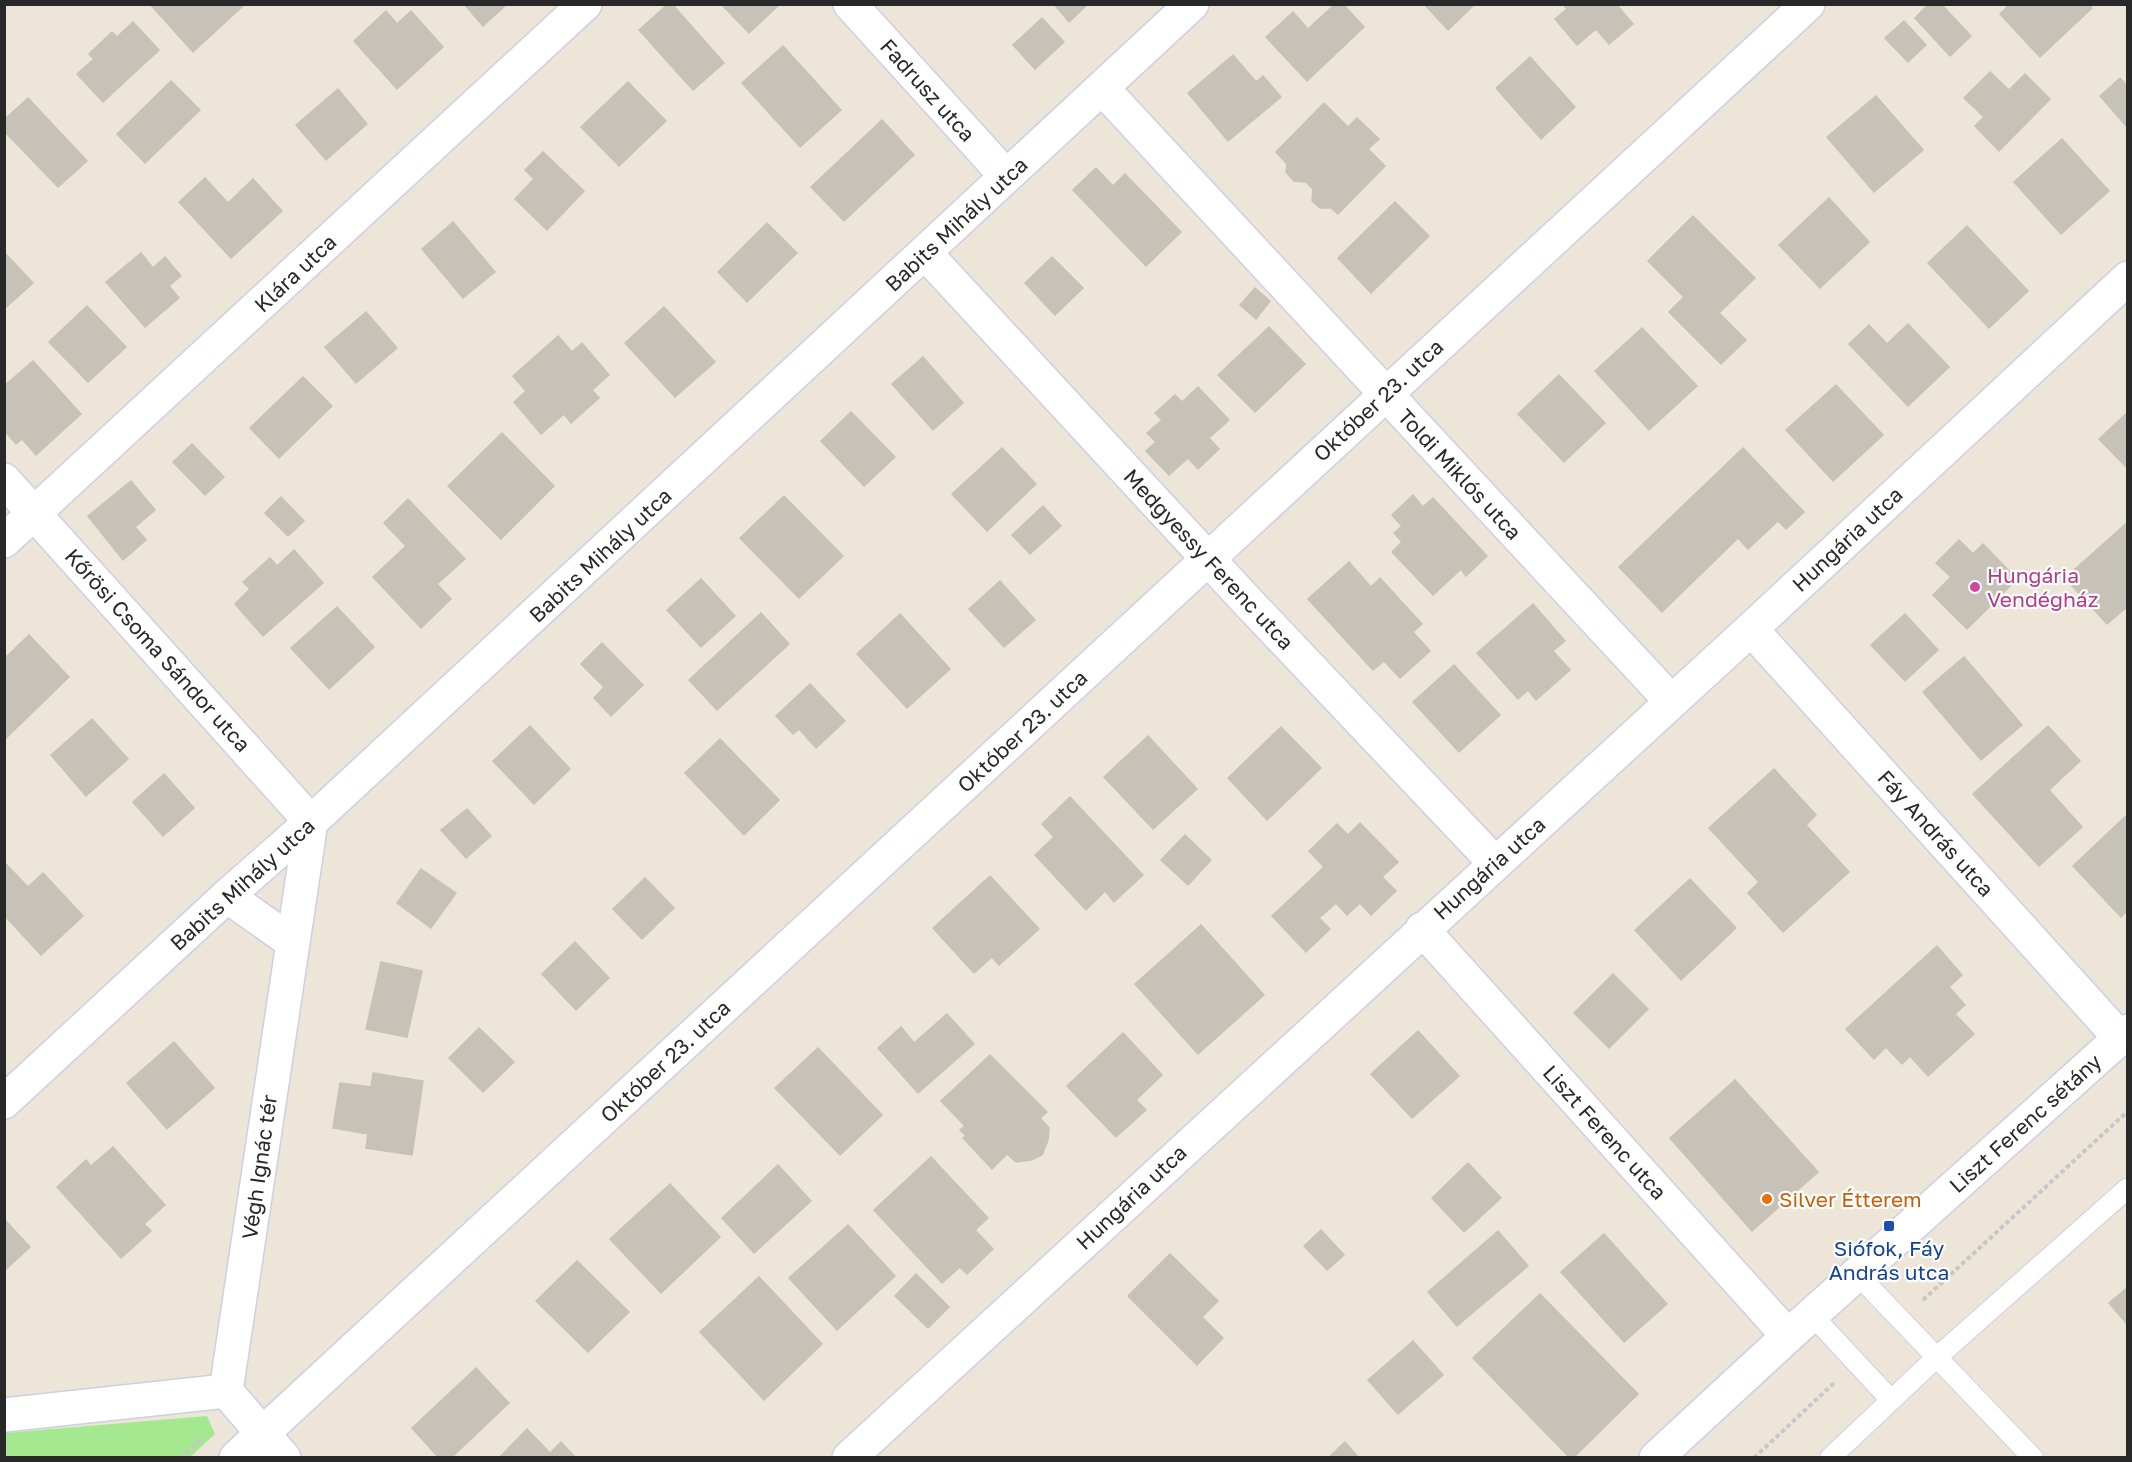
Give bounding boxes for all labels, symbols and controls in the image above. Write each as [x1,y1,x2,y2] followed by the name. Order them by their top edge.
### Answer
[875,33,981,147] street label: Fadrusz utca
[879,151,1033,297] street label: Babits Mihály utca
[249,229,341,317] street label: Klára utca
[1308,333,1448,467] street label: Október 23. utca
[1393,403,1527,545] street label: Toldi Miklós utca
[1118,463,1300,655] street label: Medgyessy Ferenc utca
[1786,481,1908,597] street label: Hungária utca
[523,482,677,628] street label: Babits Mihály utca
[60,543,256,757] street label: Kőrösi Csoma Sándor utca
[1987,562,2098,612] place label: Hungária Vendégház
[1968,580,1982,594] marker: Hungária Vendégház
[952,664,1092,798] street label: Október 23. utca
[1872,764,2000,902] street label: Fáy András utca
[1428,811,1550,925] street label: Hungária utca
[164,812,320,956] street label: Babits Mihály utca
[595,994,735,1128] street label: Október 23. utca
[1944,1048,2107,1198] street label: Liszt Ferenc sétány
[1538,1059,1672,1205] street label: Liszt Ferenc utca
[236,1093,282,1241] street label: Végh Ignác tér
[1070,1139,1192,1255] street label: Hungária utca
[1779,1186,1922,1212] place label: Silver Étterem
[1760,1192,1774,1206] marker: Silver Étterem
[1882,1219,1896,1233] marker: Siófok, Fáy András utca
[1829,1235,1949,1285] place label: Siófok, Fáy András utca

